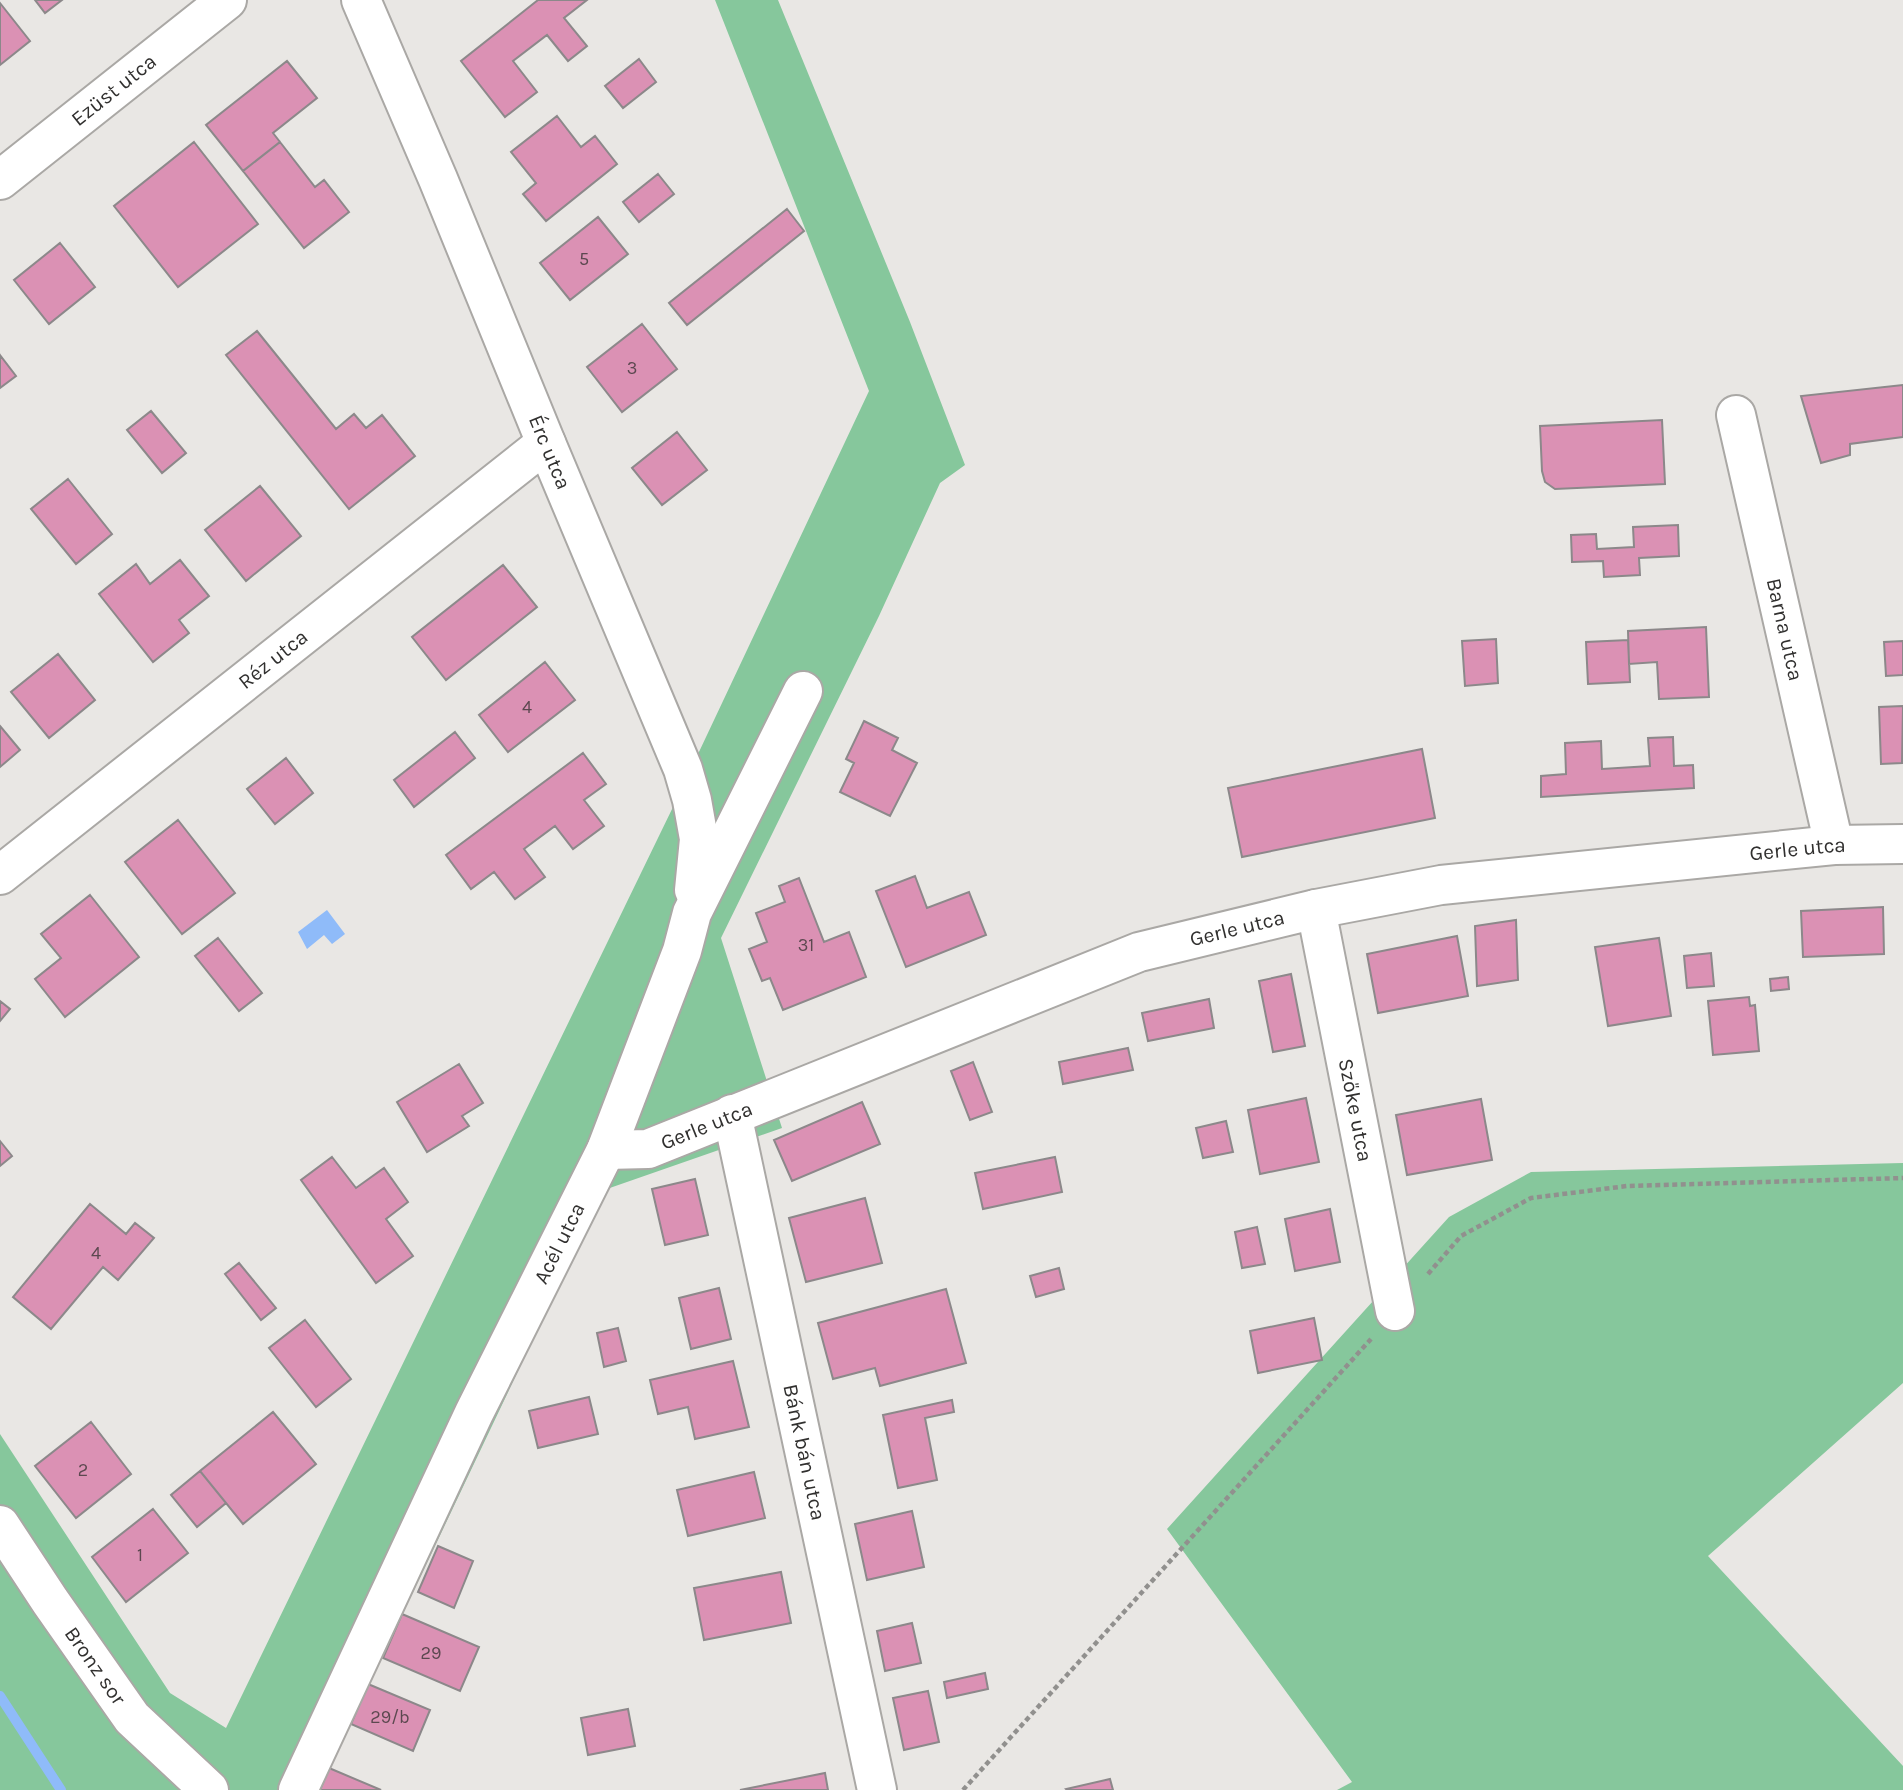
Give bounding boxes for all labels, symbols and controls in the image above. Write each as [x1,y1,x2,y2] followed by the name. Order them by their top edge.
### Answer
[66,49,161,131] street label: Ezüst utca
[579,248,589,270] house number: 5
[627,357,637,379] house number: 3
[524,411,576,493] street label: Érc utca
[1762,576,1808,683] street label: Barna utca
[233,624,312,694] street label: Réz utca
[522,696,532,718] house number: 4
[1748,833,1846,866] street label: Gerle utca
[1187,905,1287,951] street label: Gerle utca
[798,934,814,956] house number: 31
[1334,1056,1377,1164] street label: Szőke utca
[657,1096,756,1155] street label: Gerle utca
[529,1199,590,1288] street label: Acél utca
[91,1242,101,1264] house number: 4
[778,1382,831,1523] street label: Bánk bán utca
[78,1459,88,1481] house number: 2
[137,1544,143,1566] house number: 1
[60,1622,131,1710] street label: Bronz sor
[421,1642,441,1664] house number: 29
[370,1706,410,1728] house number: 29/b

